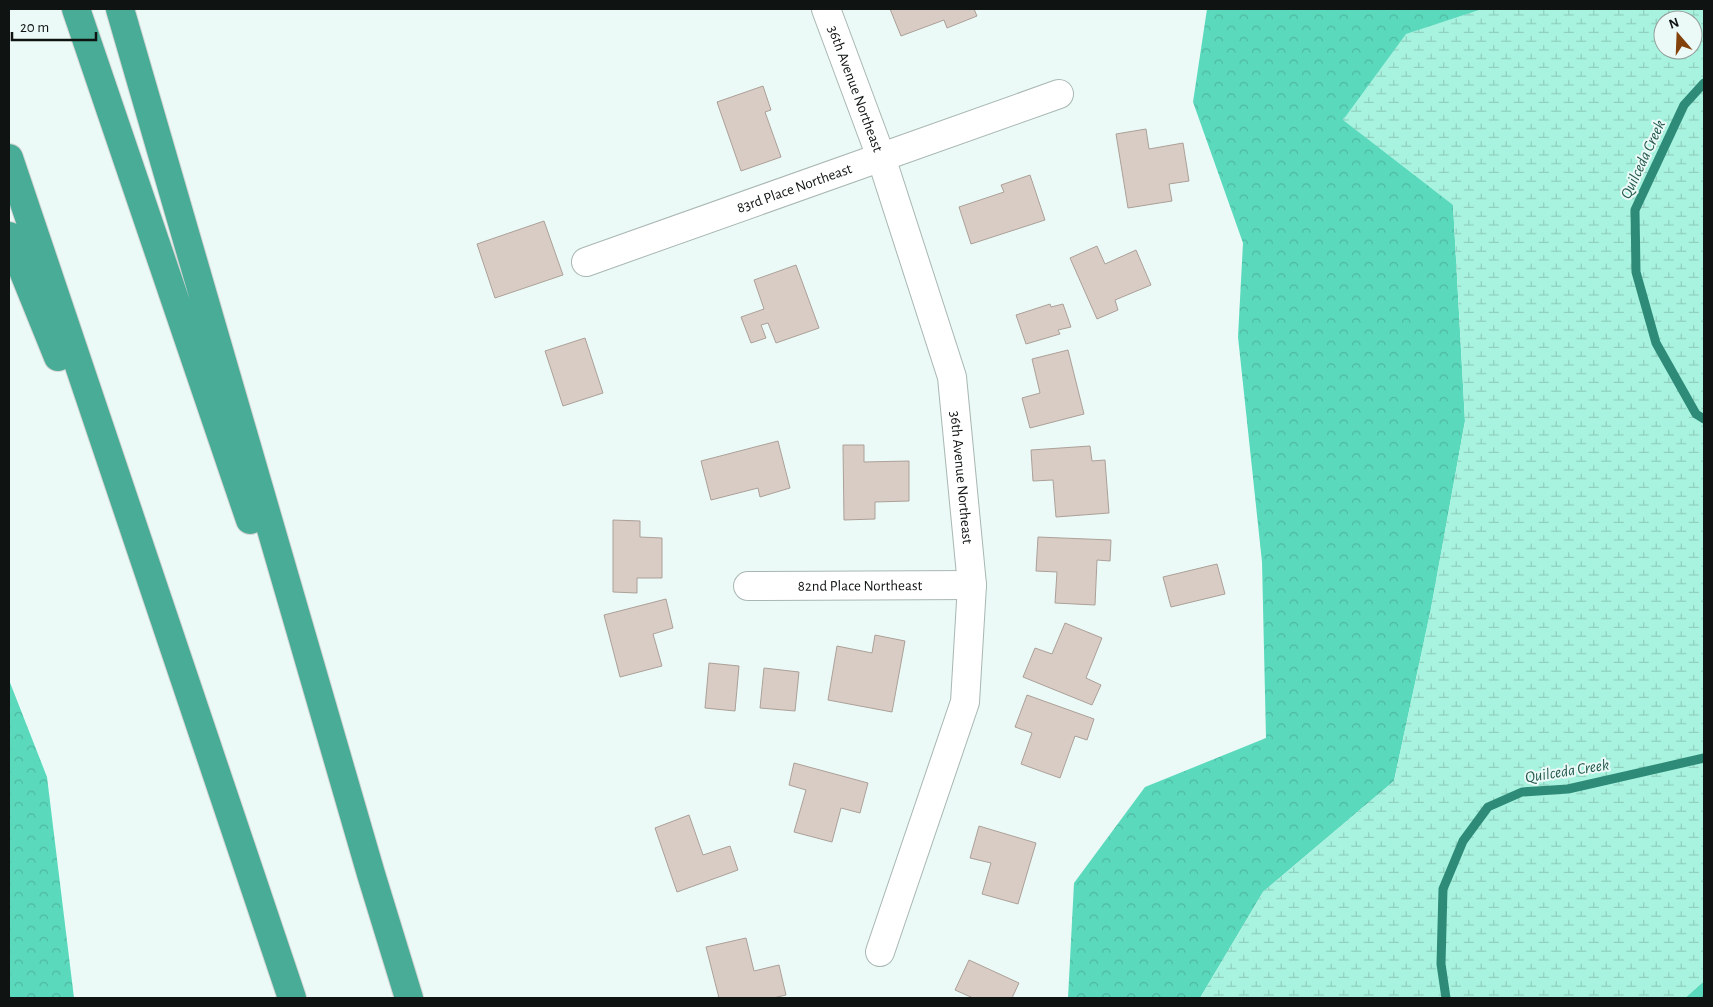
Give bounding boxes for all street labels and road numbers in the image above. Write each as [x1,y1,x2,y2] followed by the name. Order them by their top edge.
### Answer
[825,24,885,154] street label: 36th Avenue Northeast
[735,161,854,216] street label: 83rd Place Northeast
[947,410,975,545] street label: 36th Avenue Northeast
[798,578,922,594] street label: 82nd Place Northeast

